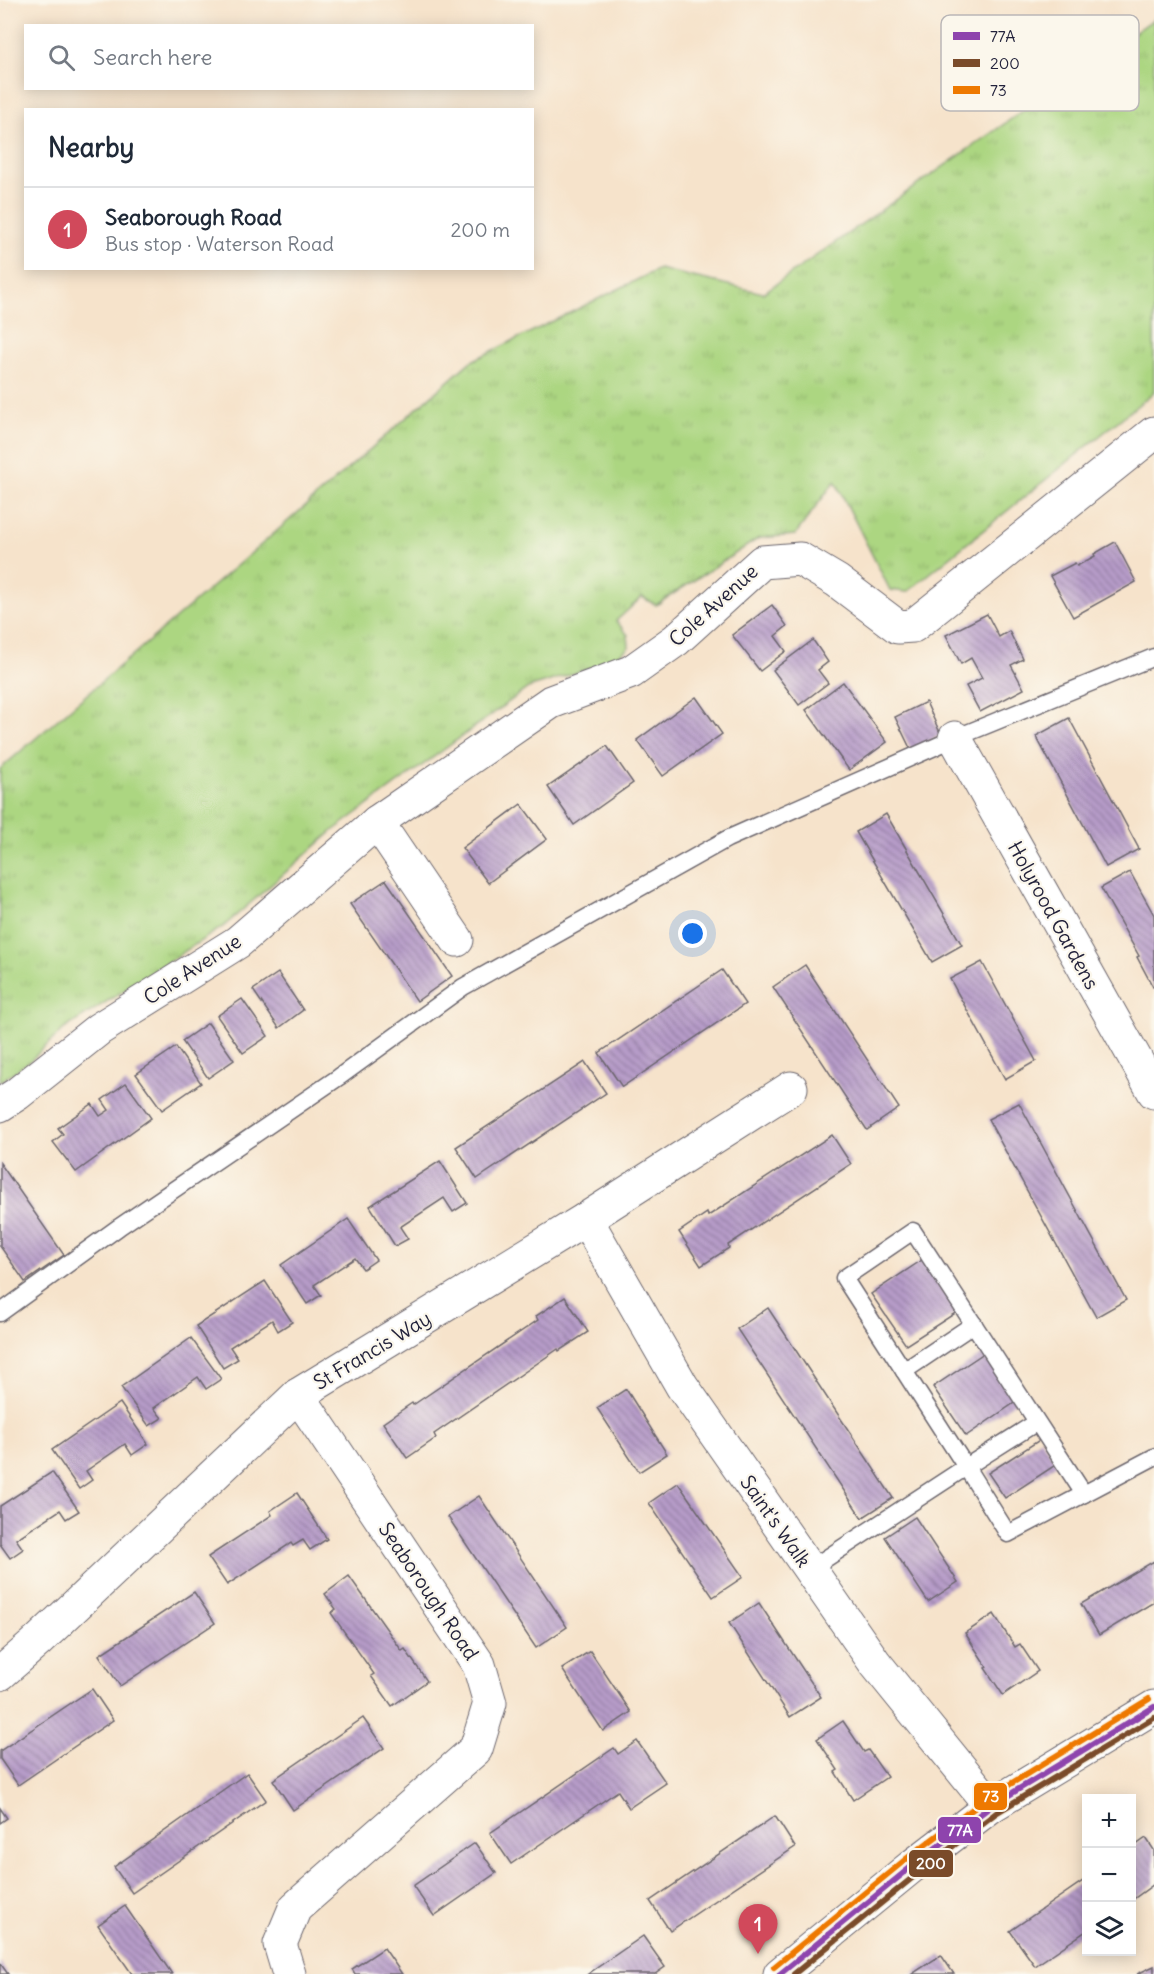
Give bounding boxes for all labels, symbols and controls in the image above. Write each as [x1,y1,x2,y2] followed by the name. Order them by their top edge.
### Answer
[941,15,1139,111] legend
[24,24,534,90] search box
[990,26,1016,46] text: 77A
[45,41,78,74] icon: search
[93,43,212,71] text: Search here
[990,53,1020,73] text: 200
[990,80,1007,100] text: 73
[48,131,134,164] text: Nearby
[105,203,282,231] text: Seaborough Road
[64,217,71,242] text: 1
[450,217,510,242] text: 200 m
[105,231,334,256] text: Bus stop · Waterson Road
[663,558,763,652] street label: Cole Avenue
[1003,837,1105,993] street label: Holyrood Gardens
[678,919,707,948] your location
[139,928,245,1010] street label: Cole Avenue
[309,1305,435,1395] street label: St Francis Way
[735,1470,817,1572] street label: Saint's Walk
[374,1517,484,1665] street label: Seaborough Road
[973,1782,1008,1811] line badge: 73
[983,1786,999,1806] text: 73
[1082,1794,1136,1956] map controls
[1082,1794,1136,1848] button: +
[937,1816,982,1844] line badge: 77A
[947,1820,973,1840] text: 77A
[1082,1848,1136,1902] button: −
[908,1849,954,1878] line badge: 200
[916,1853,946,1873] text: 200
[1082,1902,1136,1956] button: layers
[738,1904,777,1954] pin: 1

